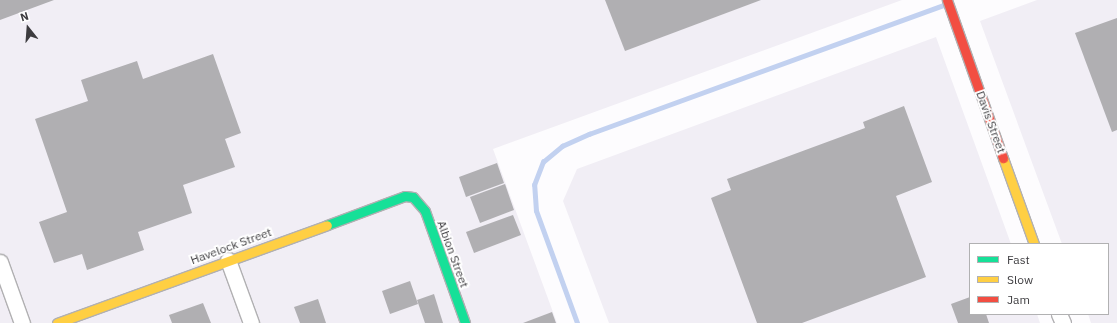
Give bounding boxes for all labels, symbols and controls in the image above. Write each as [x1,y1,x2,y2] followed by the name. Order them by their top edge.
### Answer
[8,8,48,48] north arrow
[19,9,30,24] text: N
[973,89,1009,155] street label: Davis Street
[434,219,472,289] street label: Albion Street
[188,225,274,267] street label: Havelock Street
[969,243,1109,315] legend
[1007,252,1030,267] text: Fast
[1007,272,1033,287] text: Slow
[1007,292,1030,307] text: Jam

